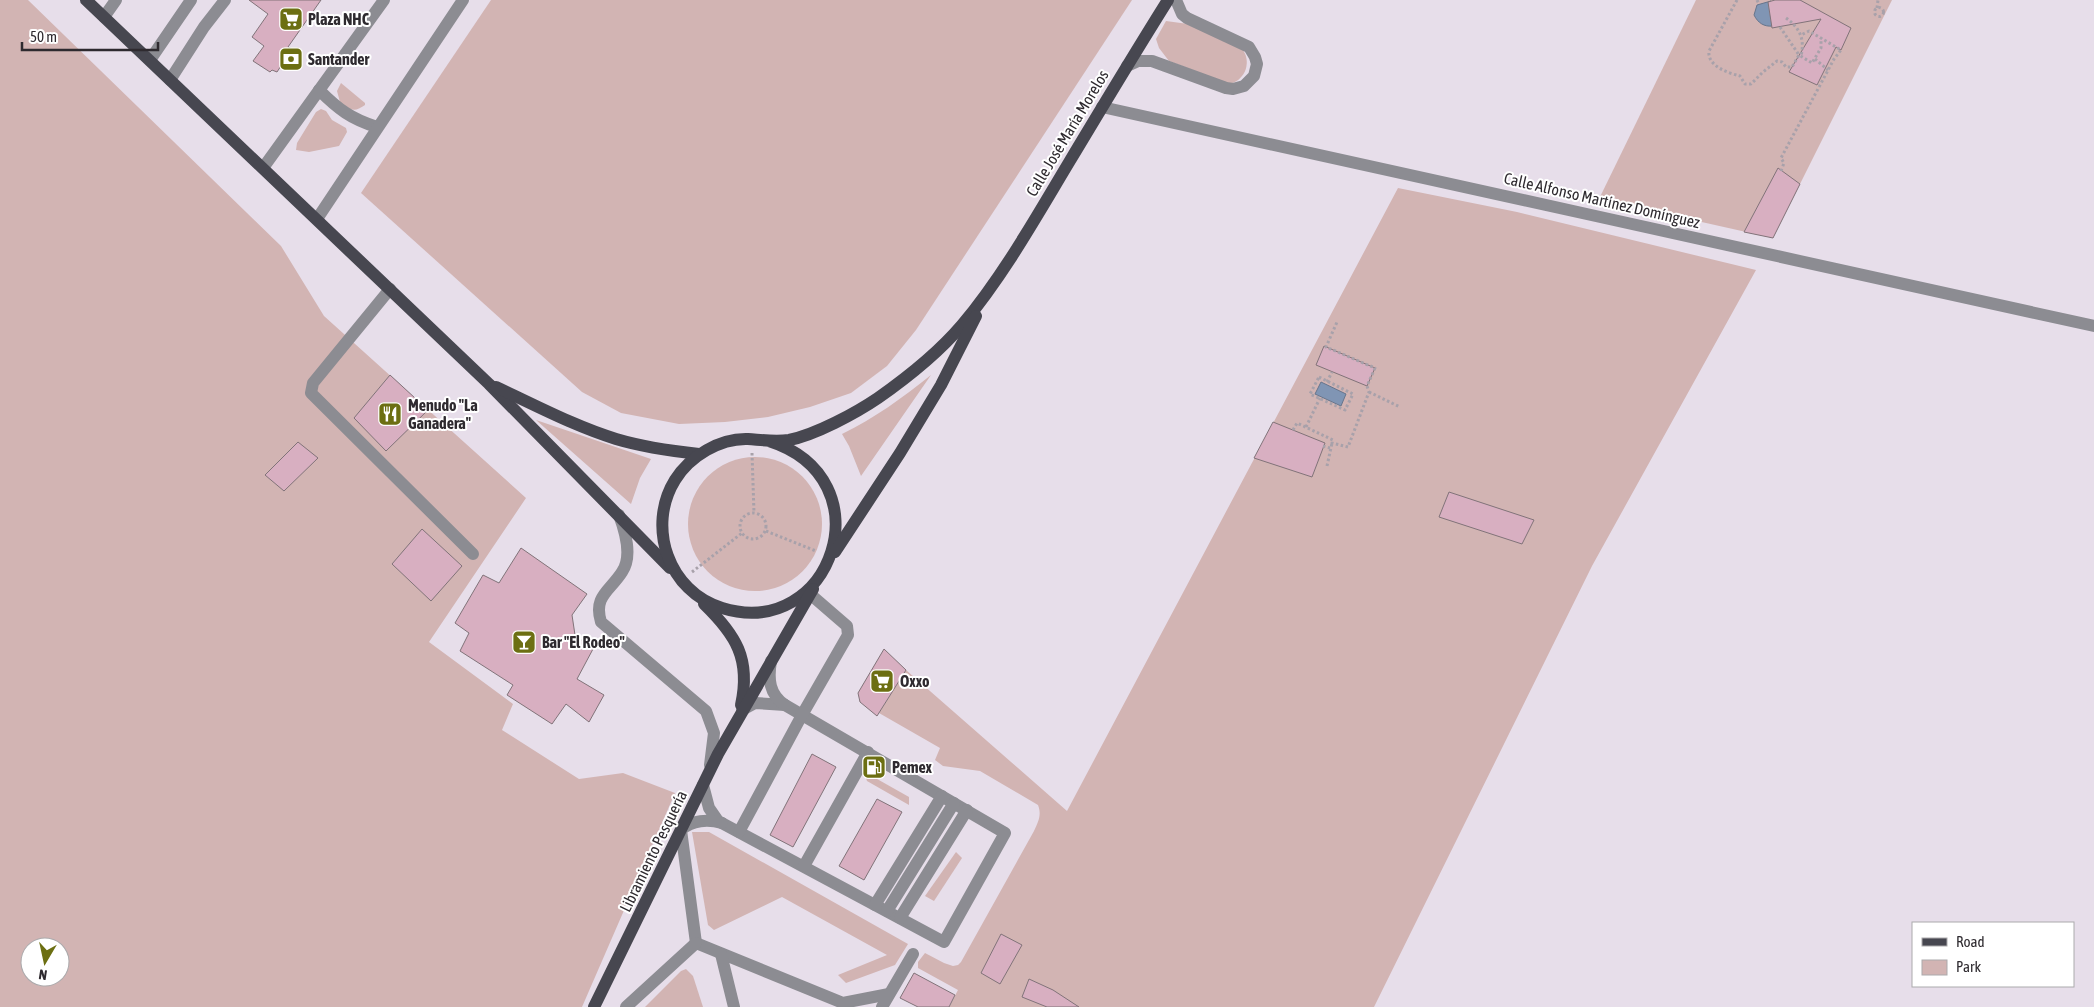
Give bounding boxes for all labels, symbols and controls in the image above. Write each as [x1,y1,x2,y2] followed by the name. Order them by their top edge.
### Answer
[278,6,304,32] supermarket icon: Plaza NHC
[308,10,370,28] place label: Plaza NHC
[22,20,159,52] scale bar
[30,28,57,45] text: 50 m
[278,46,304,72] bank icon: Santander
[308,50,370,68] place label: Santander
[1022,66,1112,199] street label: Calle José María Morelos
[1502,169,1702,232] street label: Calle Alfonso Martínez Domínguez
[408,396,478,432] place label: Menudo "La Ganadera"
[377,401,403,427] restaurant icon: Menudo "La Ganadera"
[511,629,537,655] bar icon: Bar "El Rodeo"
[542,633,626,651] place label: Bar "El Rodeo"
[869,668,895,694] supermarket icon: Oxxo
[900,672,930,690] place label: Oxxo
[861,754,887,780] fuel station icon: Pemex
[892,758,933,776] place label: Pemex
[616,787,691,915] street label: Libramiento Pesquería
[1912,922,2074,987] legend
[1956,933,1985,950] text: Road
[20,937,70,987] north arrow
[1956,958,1981,975] text: Park
[38,966,48,983] text: N

